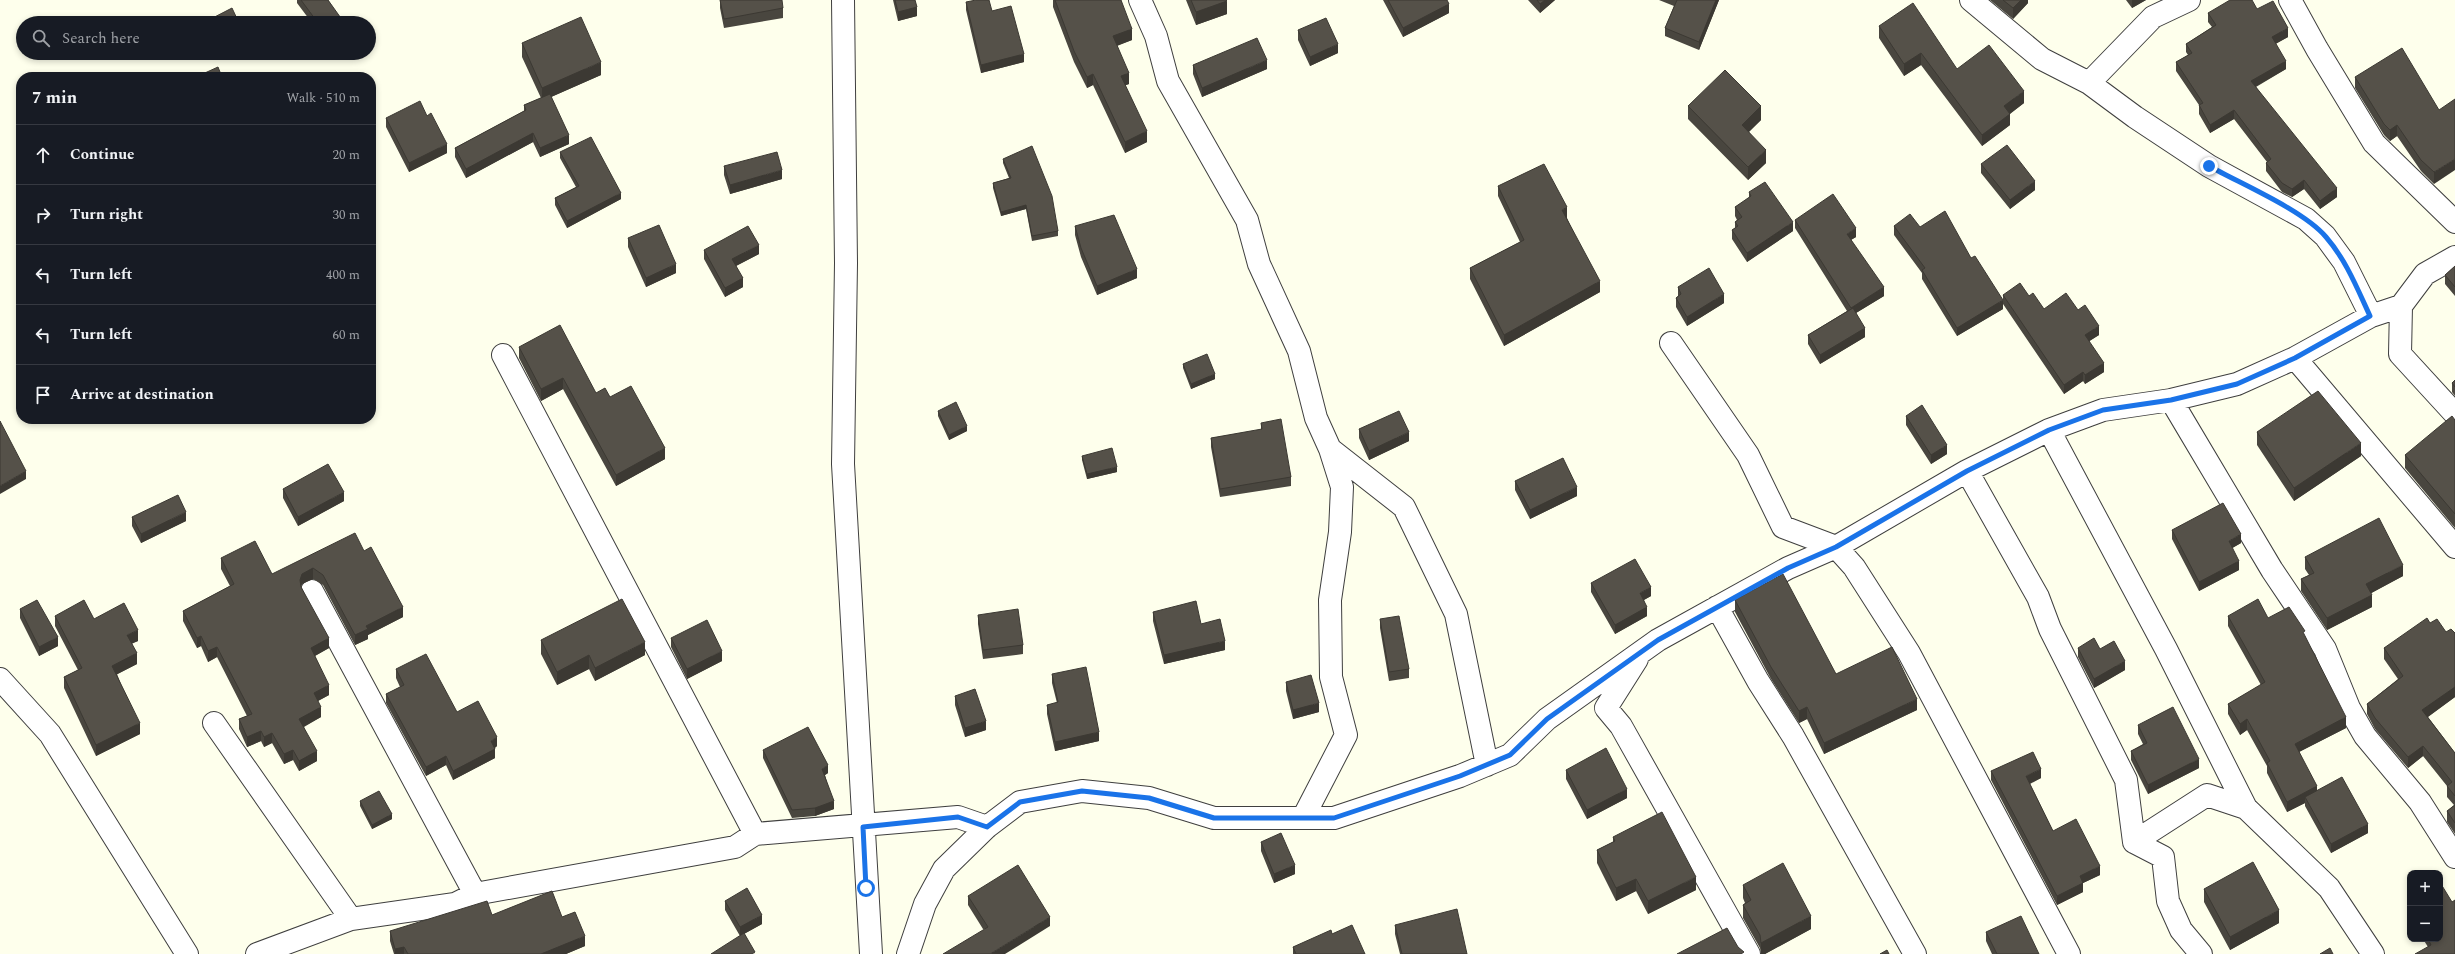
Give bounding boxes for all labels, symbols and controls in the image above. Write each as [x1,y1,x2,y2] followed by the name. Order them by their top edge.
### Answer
[16,16,376,60] search box
[30,27,52,49] icon: search
[62,27,140,50] text: Search here
[32,85,77,111] text: 7 min
[286,88,360,108] text: Walk · 510 m
[70,143,135,166] text: Continue
[32,144,54,166] icon: ahead
[333,145,360,165] text: 20 m
[2200,157,2218,175] route end
[70,203,143,226] text: Turn right
[32,204,54,226] icon: right
[333,205,360,225] text: 30 m
[70,263,132,286] text: Turn left
[32,264,54,286] icon: left
[326,265,360,285] text: 400 m
[70,323,132,346] text: Turn left
[32,324,54,346] icon: left
[333,325,360,345] text: 60 m
[70,383,214,406] text: Arrive at destination
[32,384,54,406] icon: arrive
[2407,870,2443,942] map controls
[2407,870,2443,906] button: +
[857,879,875,897] route start
[2407,906,2443,942] button: −

